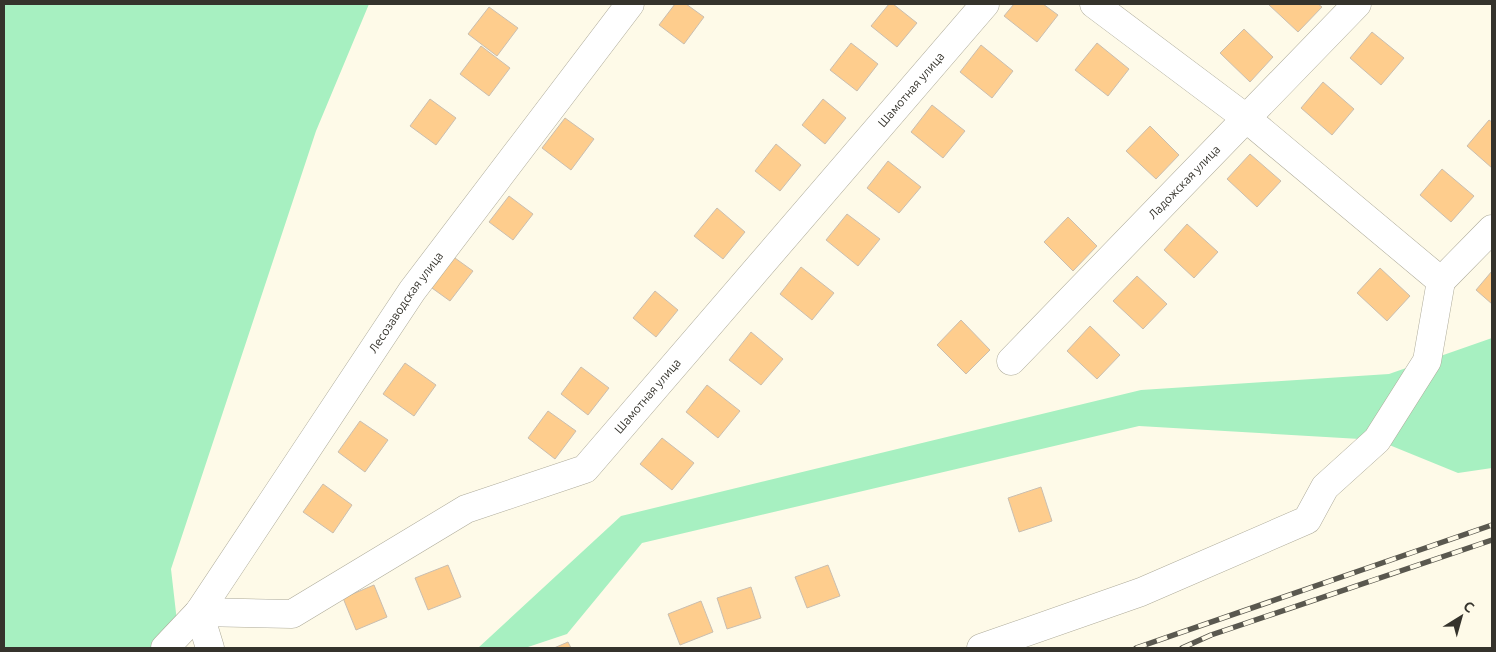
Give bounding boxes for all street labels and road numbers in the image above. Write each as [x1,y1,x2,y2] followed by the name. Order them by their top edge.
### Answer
[875,50,946,129] street label: Шамотная улица
[1145,142,1222,221] street label: Ладожская улица
[366,249,445,355] street label: Лесозаводская улица
[612,356,683,436] street label: Шамотная улица

